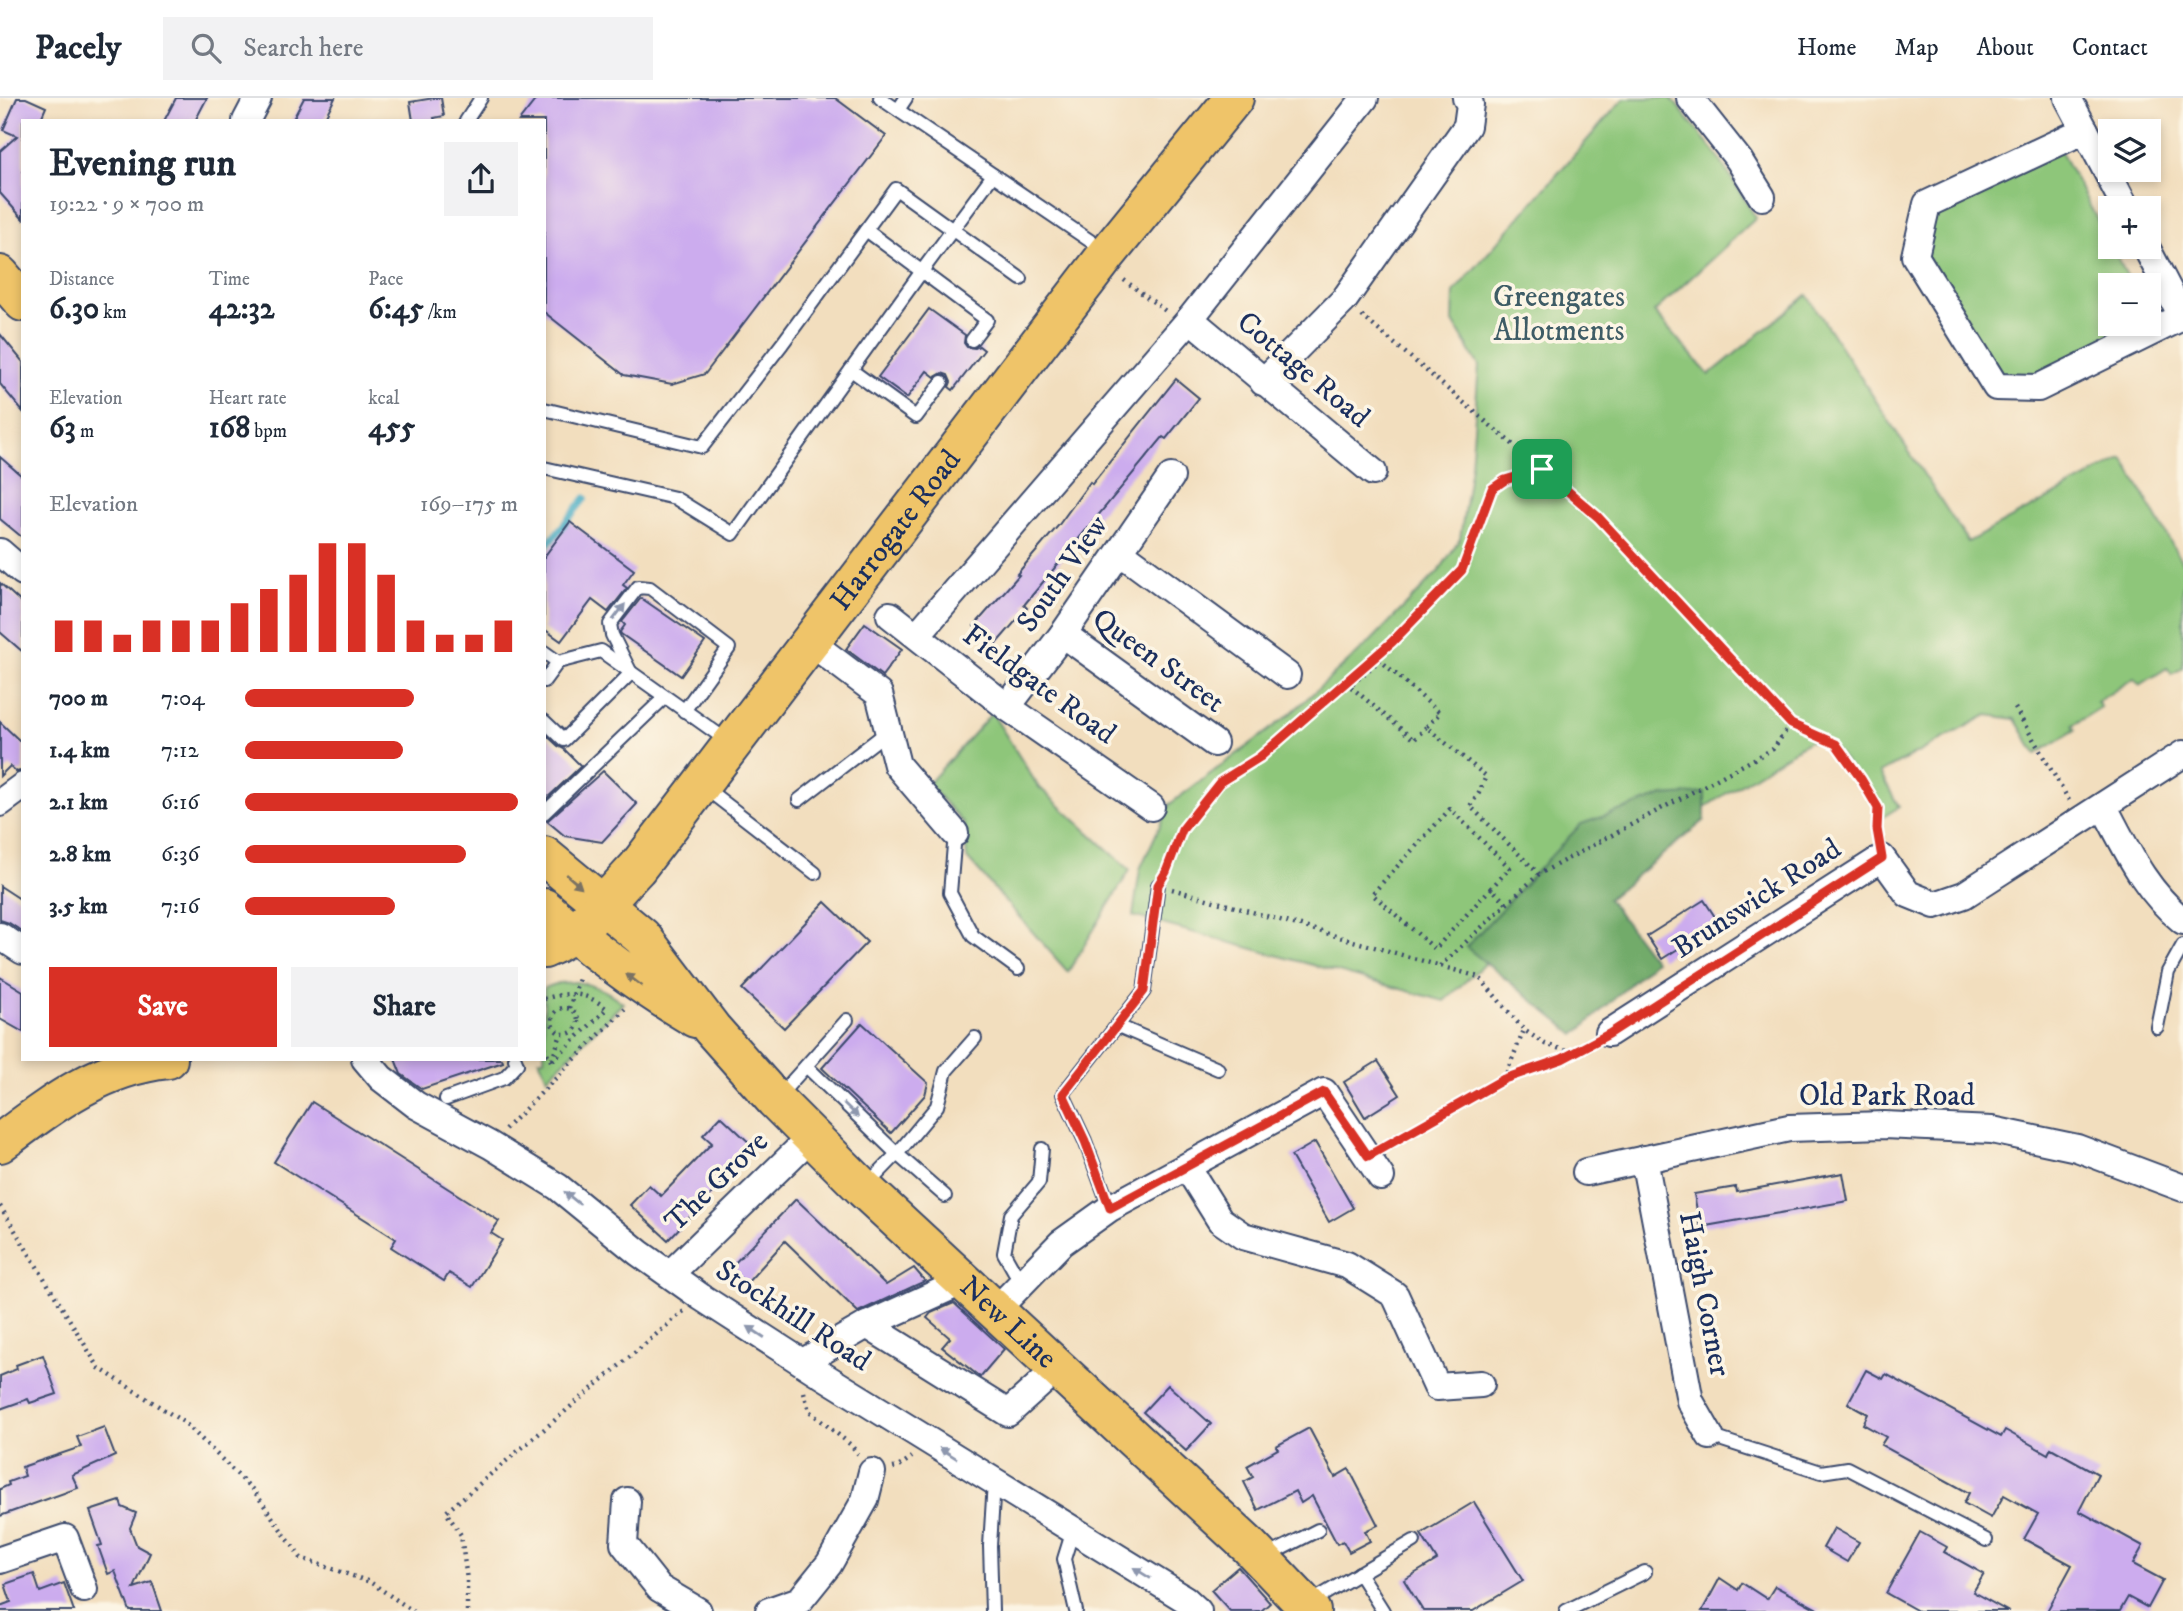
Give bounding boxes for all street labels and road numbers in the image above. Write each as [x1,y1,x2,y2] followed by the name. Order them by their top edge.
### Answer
[1229,304,1377,436] street label: Cottage Road
[822,442,969,618] street label: Harrogate Road
[1009,508,1117,640] street label: South View
[1085,601,1231,721] street label: Queen Street
[955,617,1123,753] street label: Fieldgate Road
[1666,831,1848,967] street label: Brunswick Road
[1799,1078,1975,1115] street label: Old Park Road
[658,1124,776,1240] street label: The Grove
[1670,1208,1738,1380] street label: Haigh Corner
[708,1252,878,1380] street label: Stockhill Road
[952,1268,1064,1377] street label: New Line

